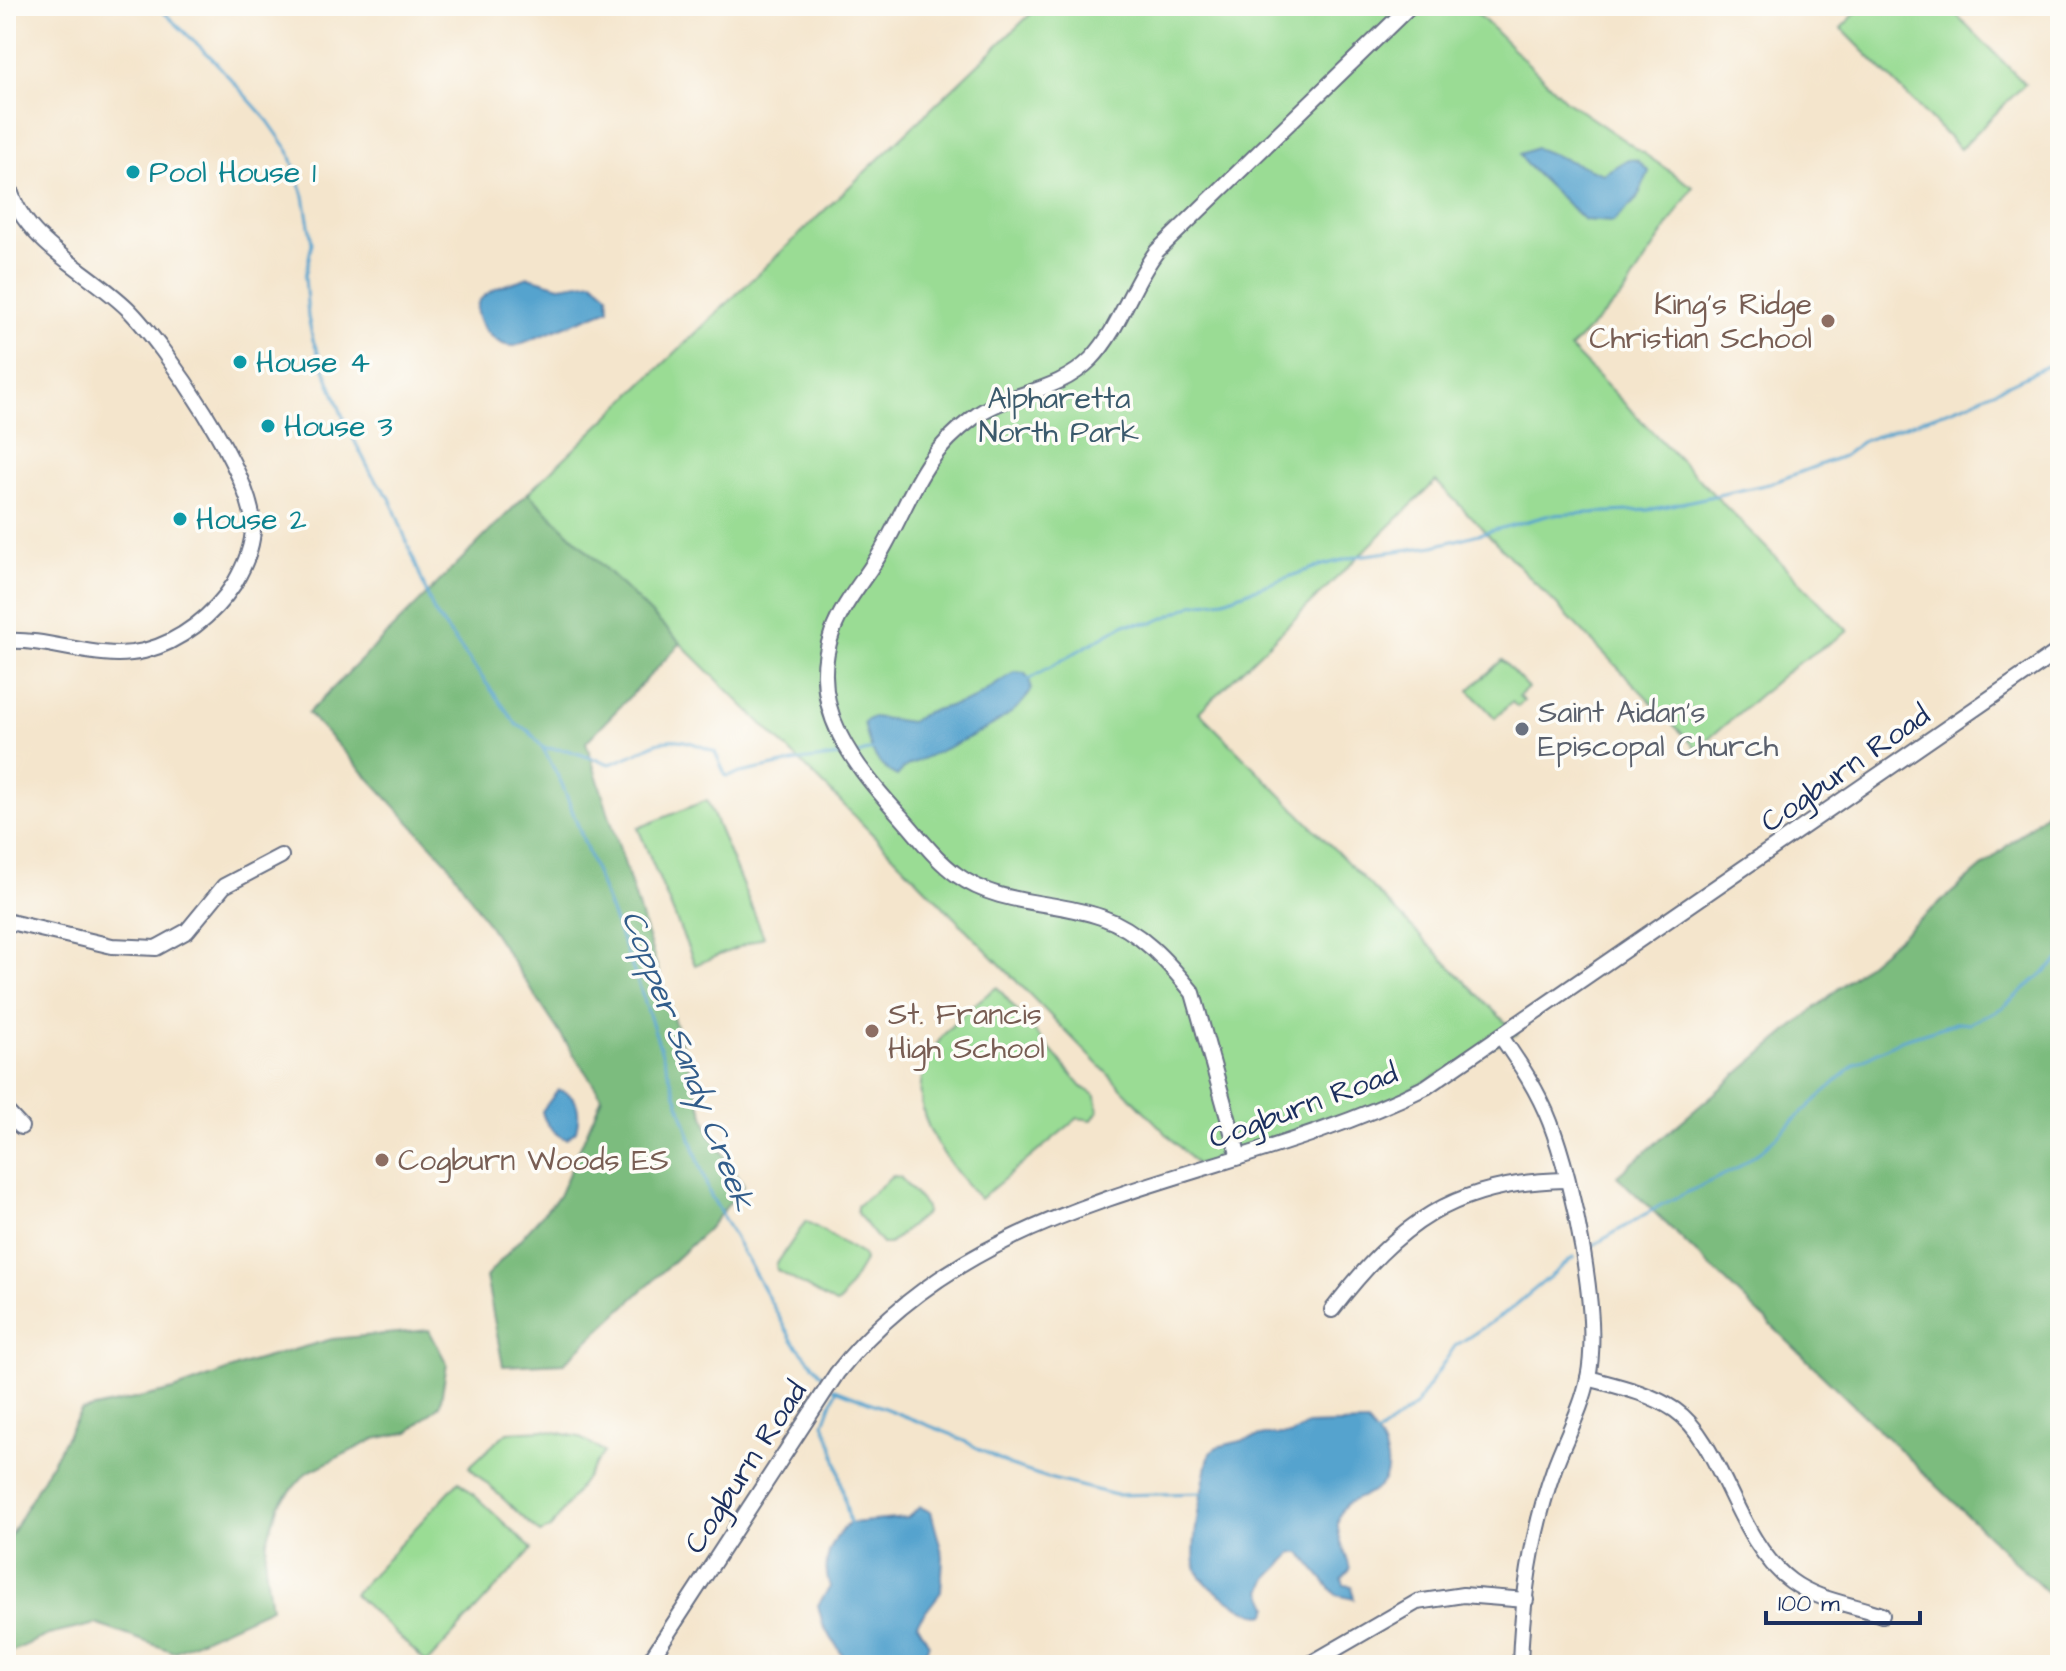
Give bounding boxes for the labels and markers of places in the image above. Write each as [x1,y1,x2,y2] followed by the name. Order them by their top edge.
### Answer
[149,152,316,194] place label: Pool House 1
[124,163,142,181] marker: Pool House 1
[1589,284,1812,360] place label: King's Ridge Christian School
[1819,312,1837,330] marker: King's Ridge Christian School
[256,342,370,384] place label: House 4
[231,353,249,371] marker: House 4
[284,406,393,448] place label: House 3
[259,417,277,435] marker: House 3
[196,499,307,541] place label: House 2
[171,510,189,528] marker: House 2
[1538,692,1778,768] place label: Saint Aidan's Episcopal Church
[1513,720,1531,738] marker: Saint Aidan's Episcopal Church
[888,994,1045,1071] place label: St. Francis High School
[863,1022,881,1040] marker: St. Francis High School
[398,1140,669,1183] place label: Cogburn Woods ES
[373,1151,391,1169] marker: Cogburn Woods ES

